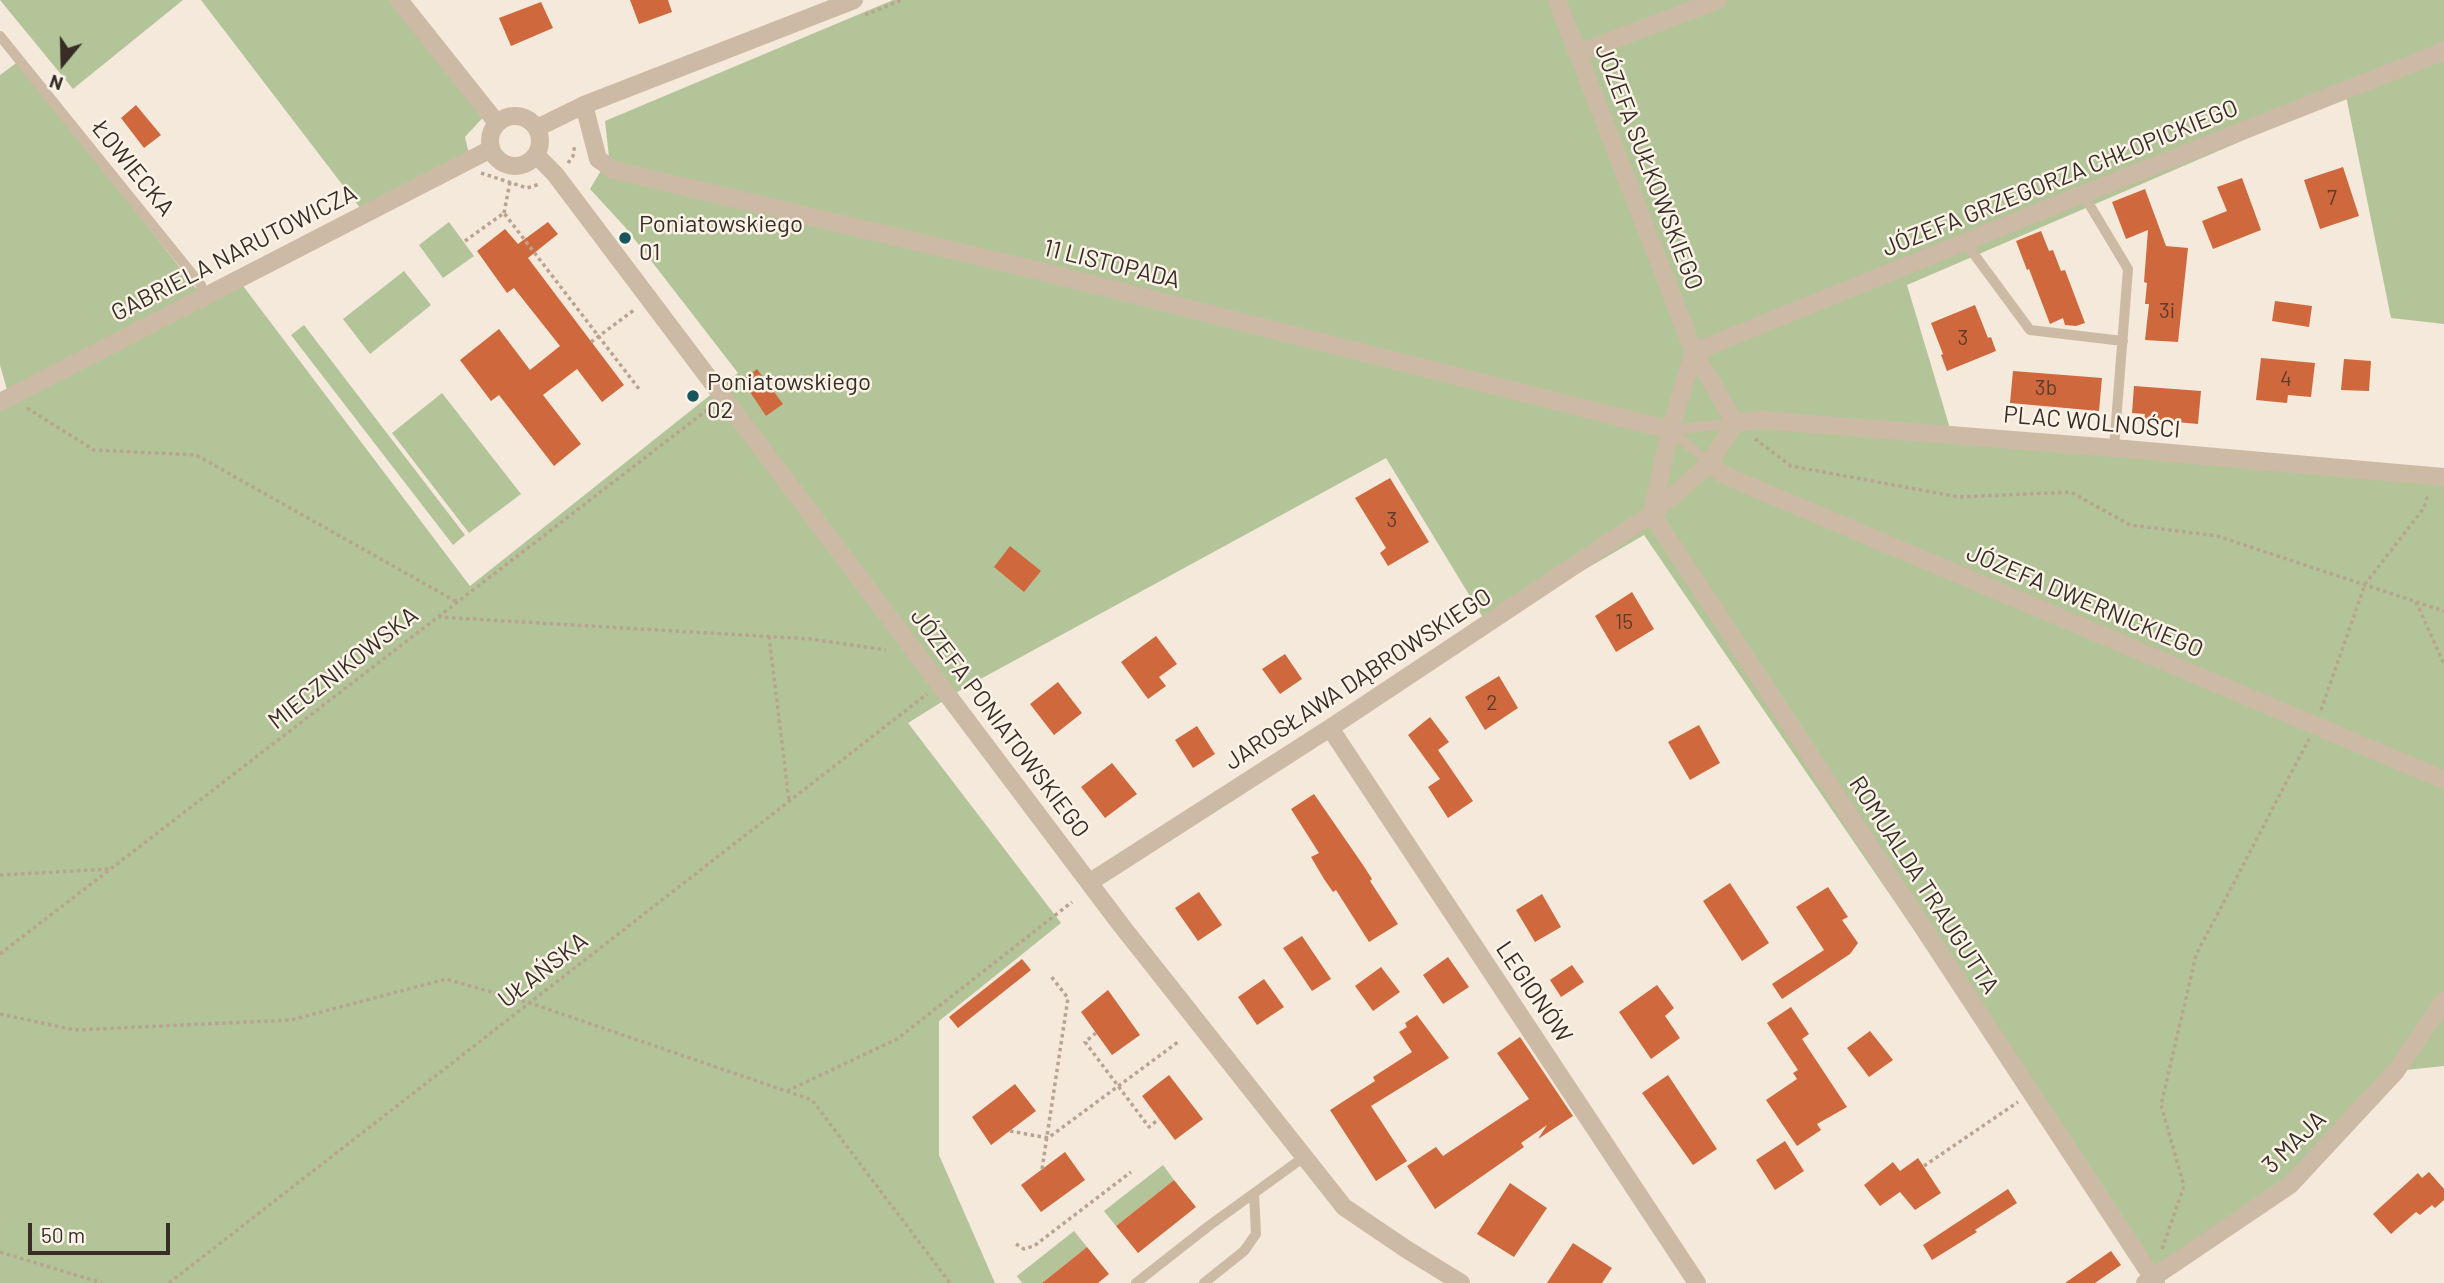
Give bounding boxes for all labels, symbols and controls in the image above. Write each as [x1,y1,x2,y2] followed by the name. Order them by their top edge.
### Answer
[28,28,98,98] north arrow
[1589,40,1709,294] street label: JÓZEFA SUŁKOWSKIEGO
[46,70,66,96] text: N
[1878,93,2242,263] street label: JÓZEFA GRZEGORZA CHŁOPICKIEGO
[86,114,180,222] street label: ŁOWIECKA
[106,179,362,327] street label: GABRIELA NARUTOWICZA
[2327,185,2337,211] house number: 7
[639,210,803,266] place label: Poniatowskiego 01
[617,230,633,246] marker: Poniatowskiego 01
[1041,233,1183,295] street label: 11 LISTOPADA
[2159,298,2175,324] house number: 3i
[1958,325,1968,351] house number: 3
[2280,366,2292,392] house number: 4
[707,368,871,424] place label: Poniatowskiego 02
[2035,375,2057,401] house number: 3b
[685,388,701,404] marker: Poniatowskiego 02
[2002,400,2182,444] street label: PLAC WOLNOŚCI
[1387,507,1397,533] house number: 3
[1962,538,2208,664] street label: JÓZEFA DWERNICKIEGO
[1219,582,1497,776] street label: JAROSŁAWA DĄBROWSKIEGO
[262,601,424,735] street label: MIECZNIKOWSKA
[904,603,1096,843] street label: JÓZEFA PONIATOWSKIEGO
[1615,609,1633,635] house number: 15
[1486,690,1498,716] house number: 2
[1843,771,2005,999] street label: ROMUALDA TRAUGUTTA
[493,926,593,1014] street label: UŁAŃSKA
[1490,936,1578,1048] street label: LEGIONÓW
[2256,1105,2332,1179] street label: 3 MAJA
[32,1210,173,1254] scale bar
[41,1222,85,1247] text: 50 m

